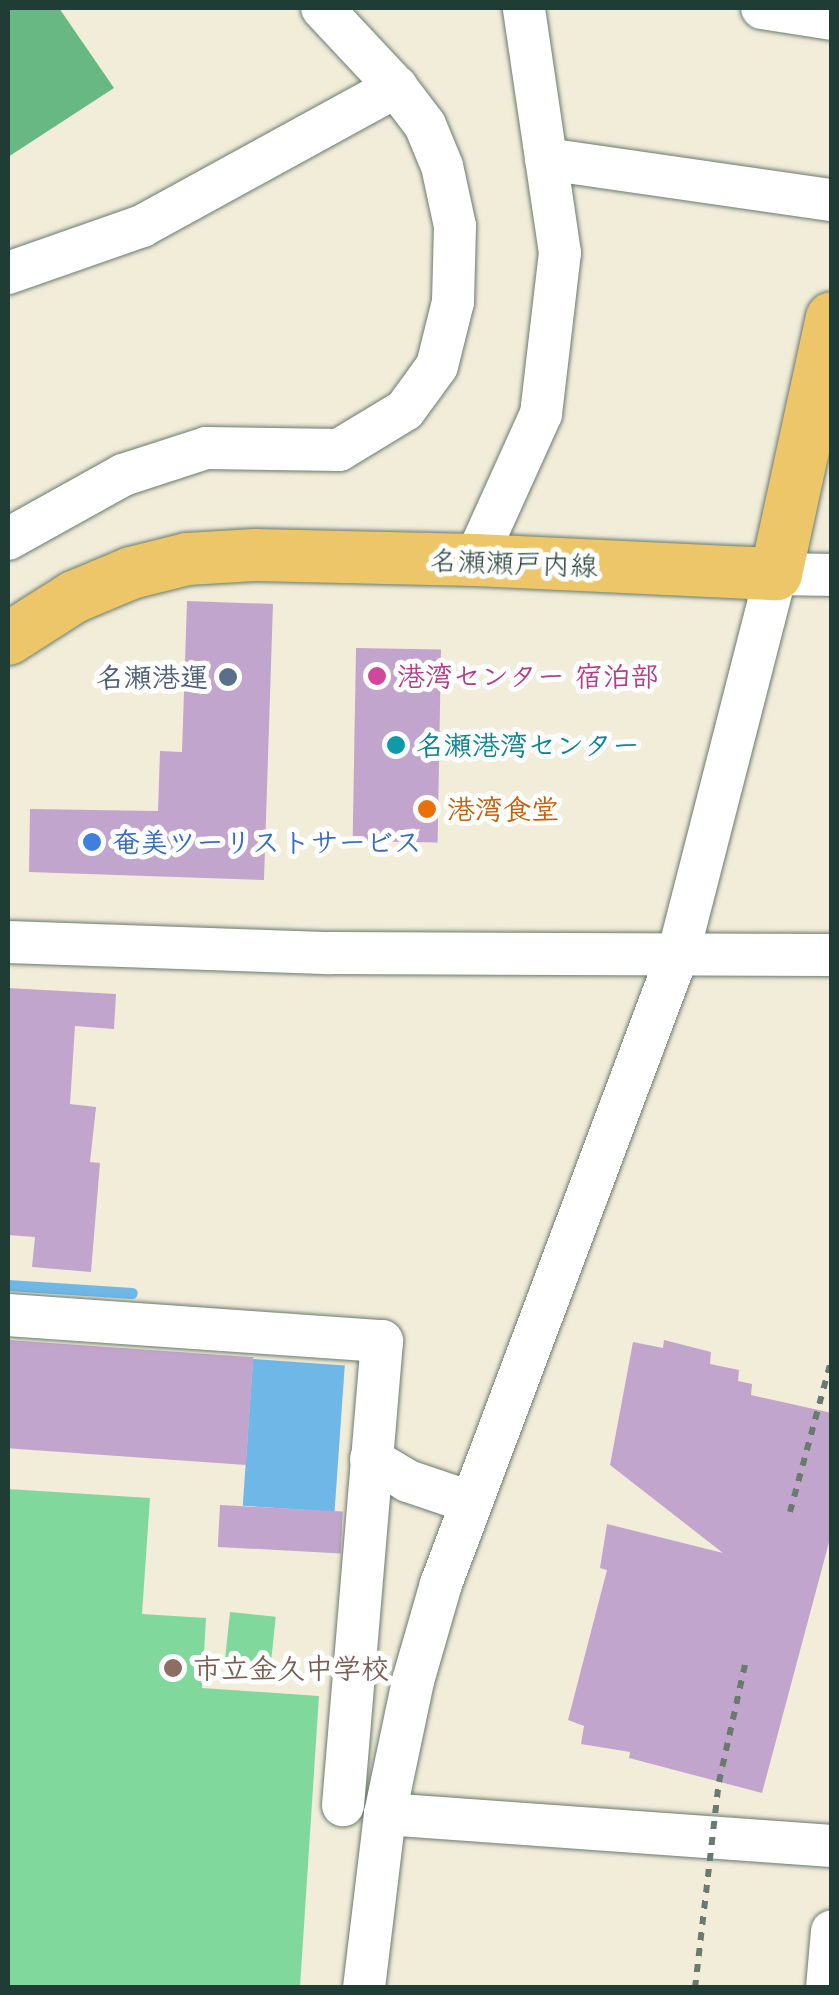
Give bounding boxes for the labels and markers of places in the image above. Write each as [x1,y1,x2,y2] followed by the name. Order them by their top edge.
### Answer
[397,659,659,693] place label: 港湾センター 宿泊部
[96,660,208,694] place label: 名瀬港運
[366,665,388,687] marker: 港湾センター 宿泊部
[217,666,239,688] marker: 名瀬港運
[416,728,640,762] place label: 名瀬港湾センター
[385,734,407,756] marker: 名瀬港湾センター
[447,792,559,826] place label: 港湾食堂
[416,798,438,820] marker: 港湾食堂
[112,825,420,859] place label: 奄美ツーリストサービス
[81,831,103,853] marker: 奄美ツーリストサービス
[193,1651,389,1685] place label: 市立金久中学校
[162,1657,184,1679] marker: 市立金久中学校

